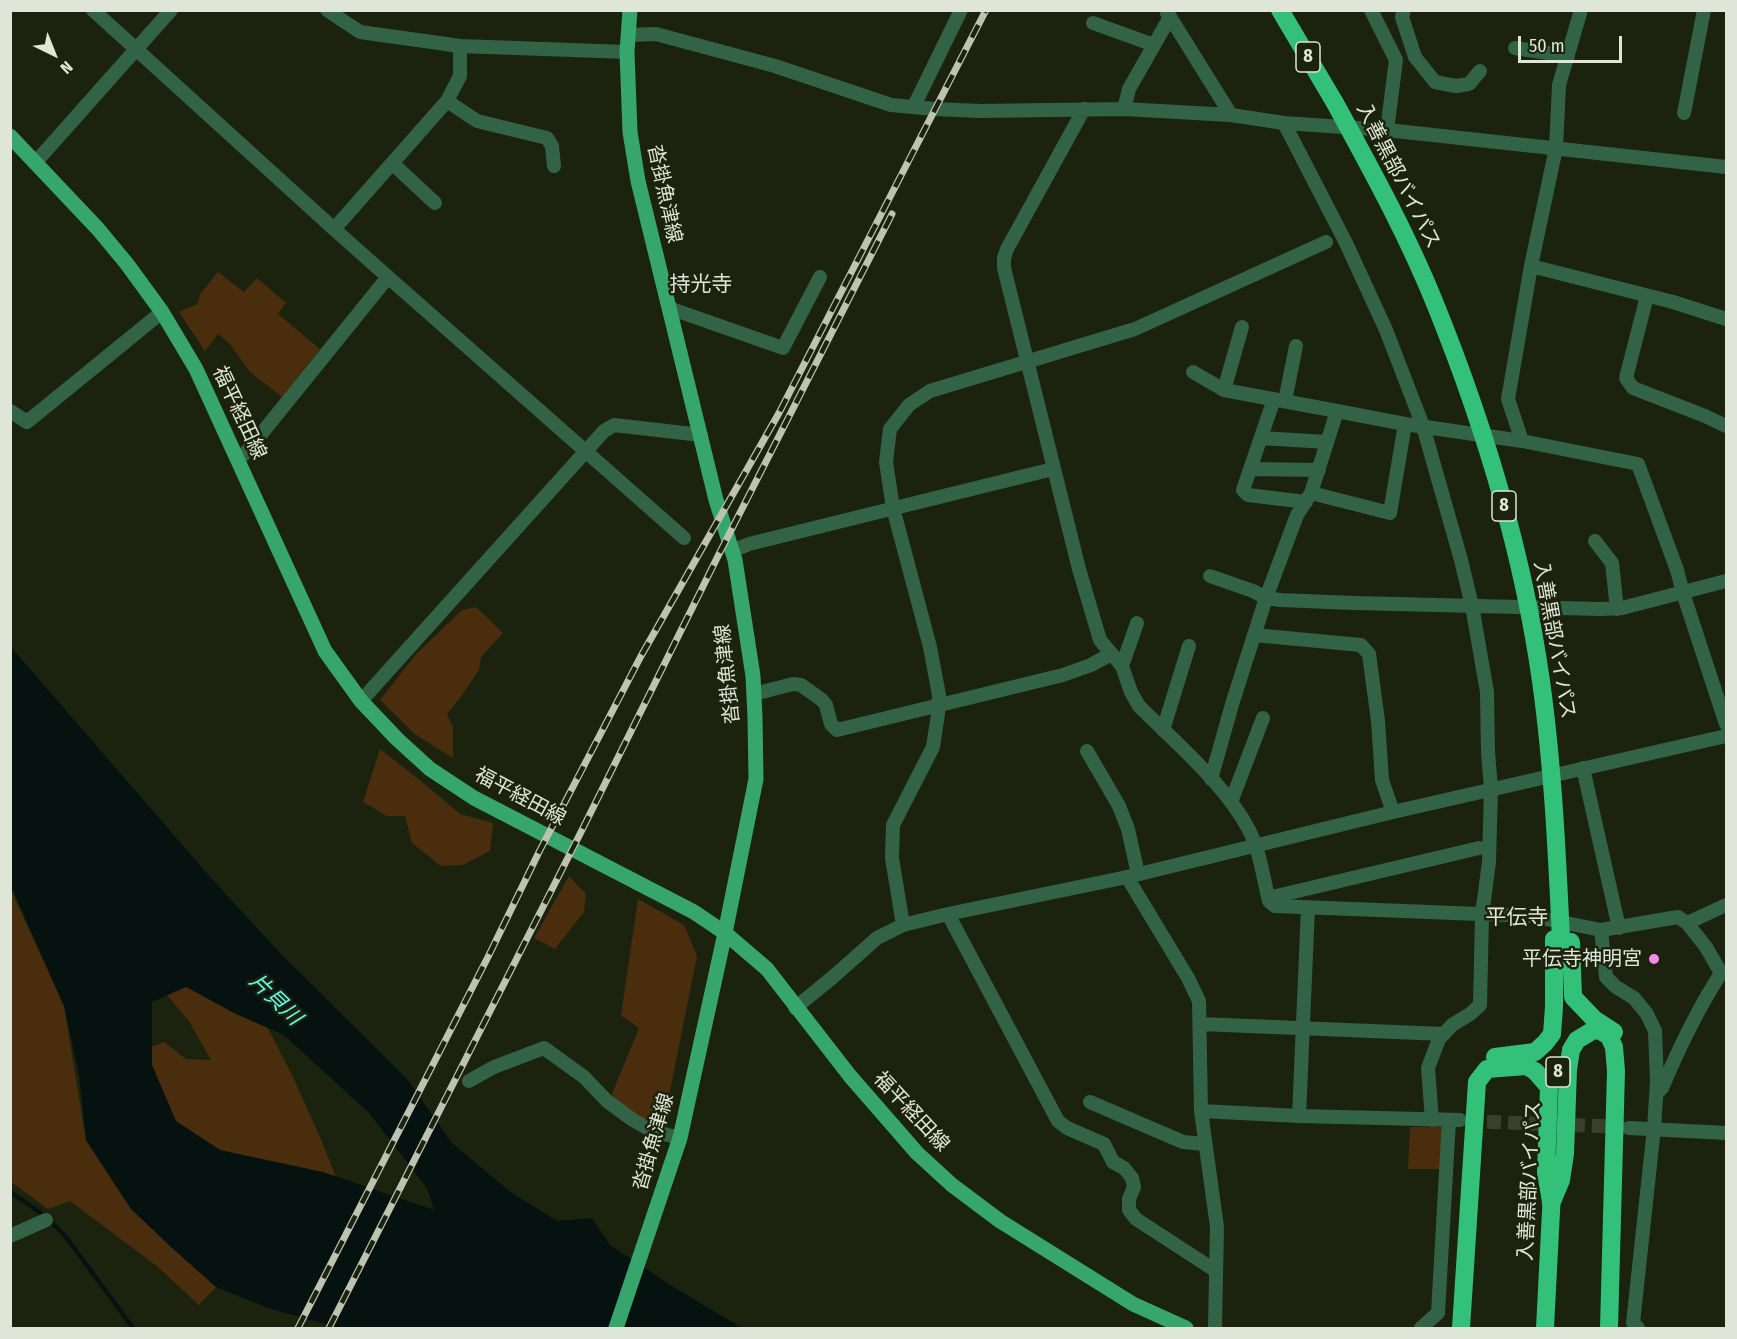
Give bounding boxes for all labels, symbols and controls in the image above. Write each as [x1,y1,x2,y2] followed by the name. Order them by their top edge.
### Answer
[24,24,84,84] north arrow
[1521,24,1624,62] scale bar
[1529,35,1565,57] text: 50 m
[1296,42,1320,72] road number: 8
[57,57,77,78] text: N
[1351,99,1445,253] street label: 入善黒部バイパス
[642,143,686,245] street label: 沓掛魚津線
[670,272,732,298] district label: 持光寺
[207,363,271,463] street label: 福平経田線
[1492,491,1516,521] road number: 8
[1528,559,1580,721] street label: 入善黒部バイパス
[711,623,745,725] street label: 沓掛魚津線
[470,763,570,831] street label: 福平経田線
[1486,905,1548,931] district label: 平伝寺
[1522,947,1642,971] place label: 平伝寺神明宮
[1647,952,1661,966] marker: 平伝寺神明宮
[244,969,306,1031] water label: 片貝川
[1546,1057,1570,1087] road number: 8
[868,1067,954,1157] street label: 福平経田線
[629,1091,679,1193] street label: 沓掛魚津線
[1514,1100,1546,1262] street label: 入善黒部バイパス

